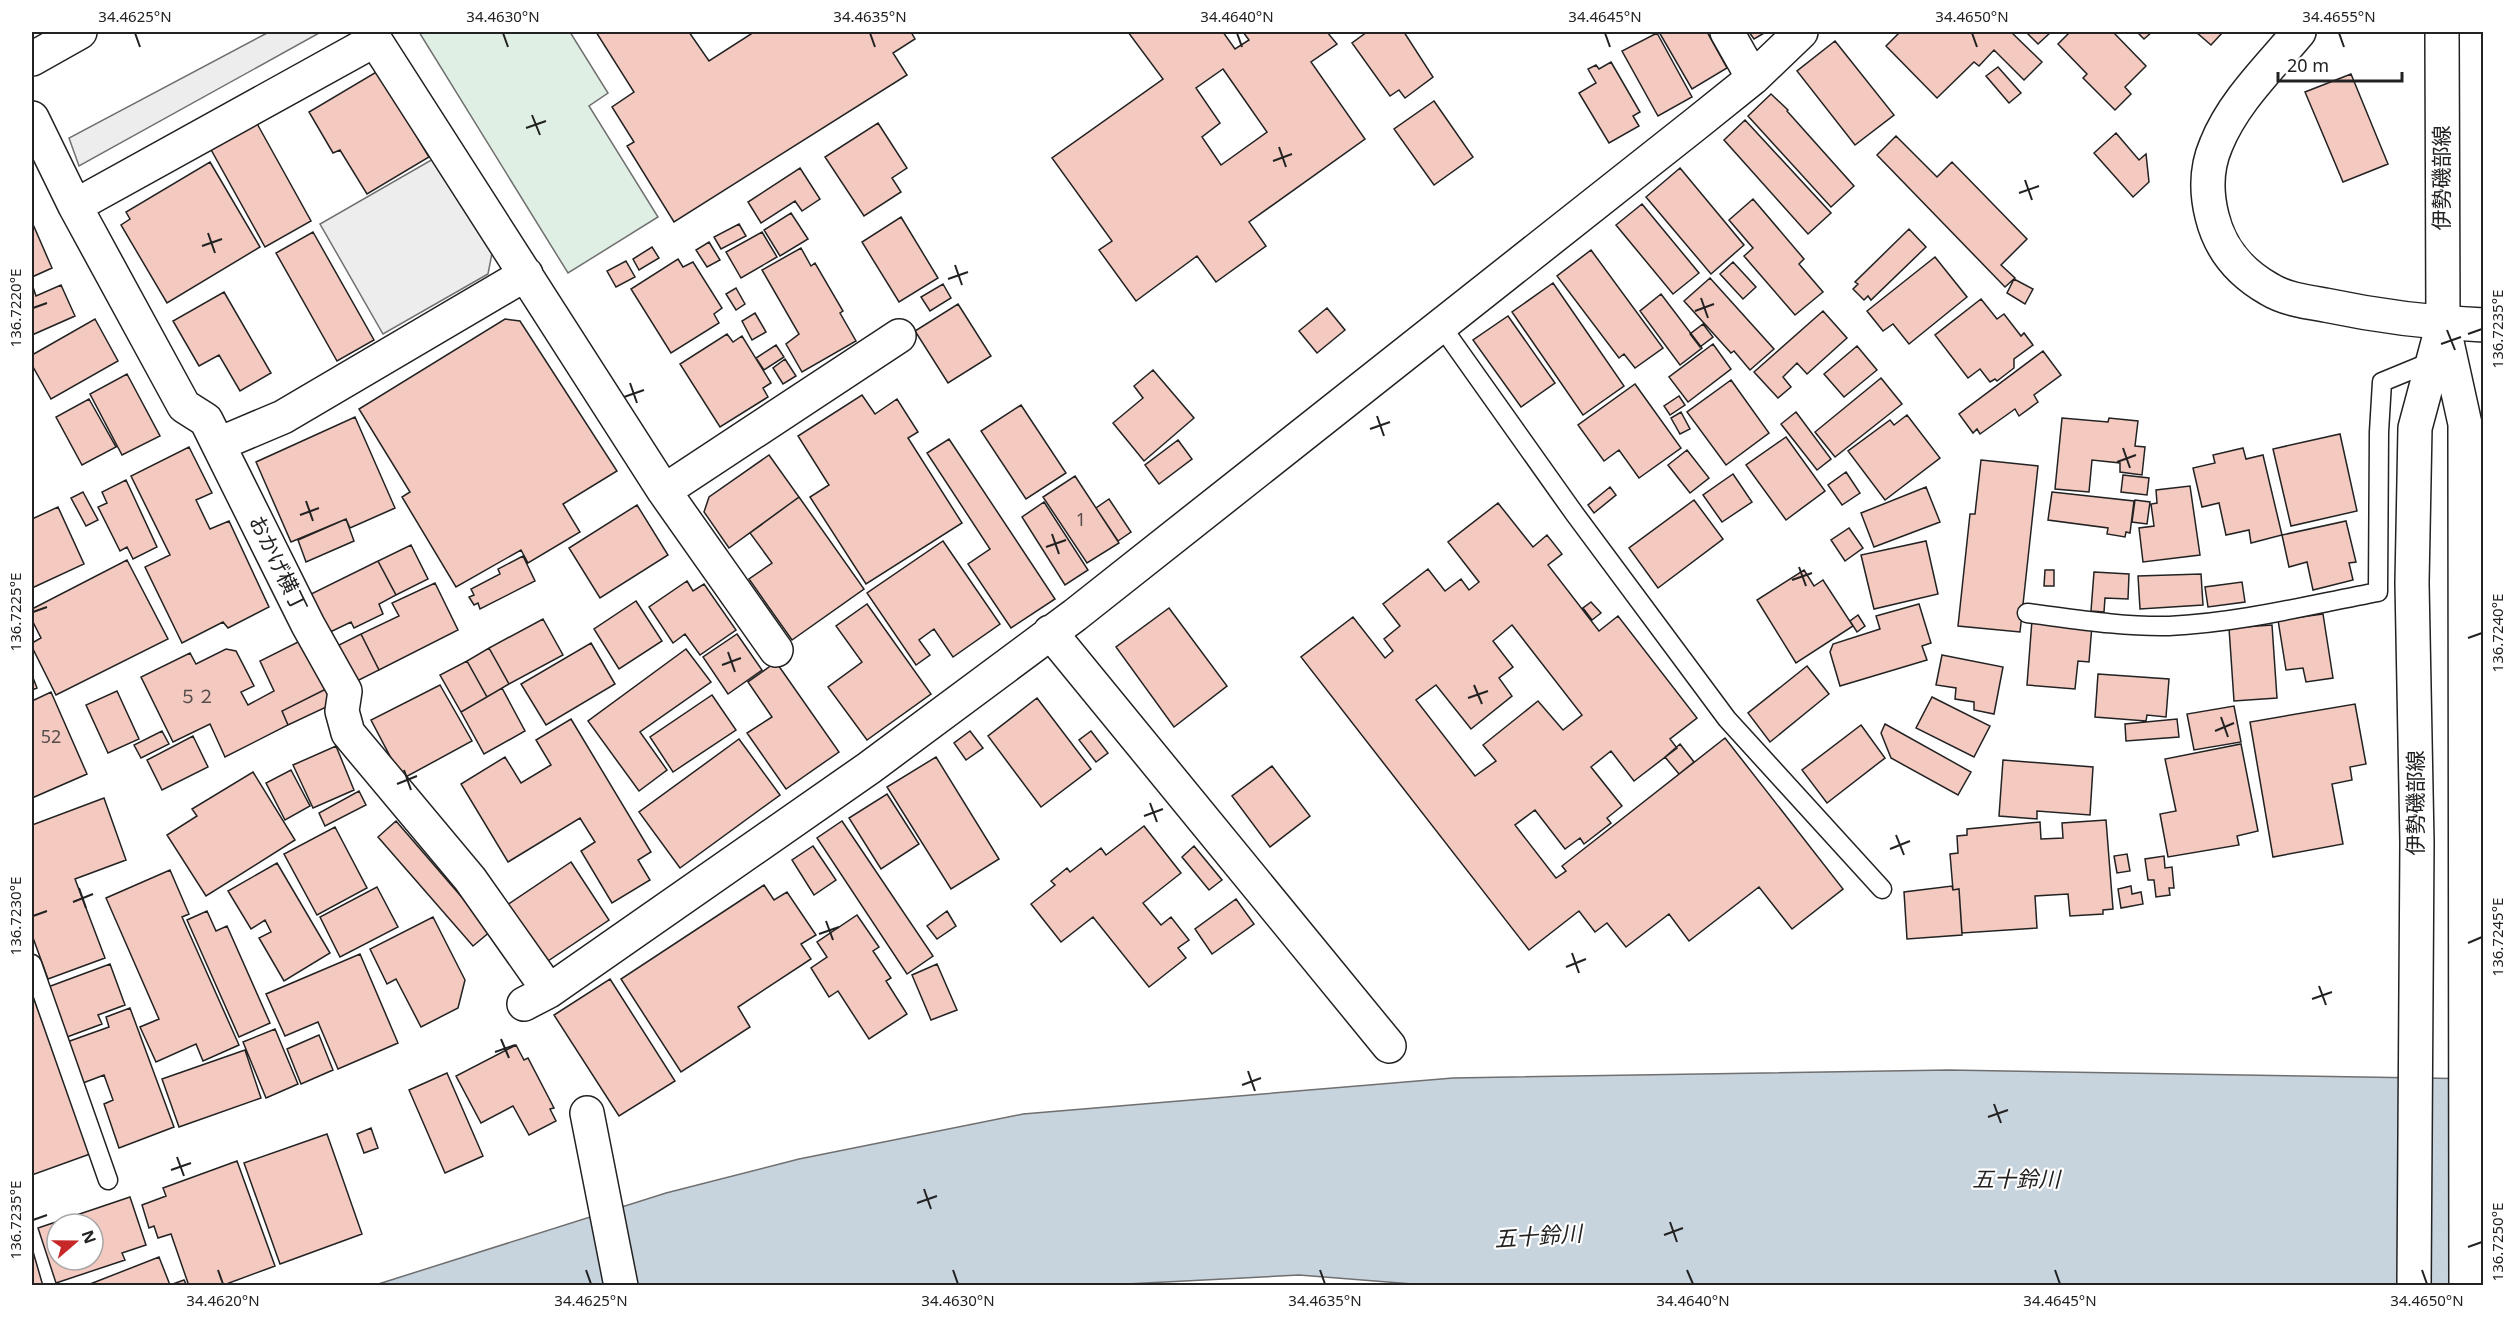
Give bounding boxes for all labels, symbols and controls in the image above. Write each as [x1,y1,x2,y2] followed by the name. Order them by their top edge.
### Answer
[98,6,172,26] text: 34.4625°N
[466,6,540,26] text: 34.4630°N
[833,6,907,26] text: 34.4635°N
[1200,6,1274,26] text: 34.4640°N
[1568,6,1642,26] text: 34.4645°N
[1935,6,2009,26] text: 34.4650°N
[2302,6,2376,26] text: 34.4655°N
[2278,45,2402,83] scale bar
[2287,53,2329,77] text: 20 m
[2427,126,2455,231] street label: 伊勢磯部線
[5,269,25,347] text: 136.7220°E
[2487,290,2507,368] text: 136.7235°E
[1076,507,1086,531] house number: 1
[243,510,314,617] street label: おかげ横丁
[5,573,25,651] text: 136.7225°E
[2487,594,2507,672] text: 136.7240°E
[179,684,215,708] house number: ５２
[41,724,61,748] house number: 52
[2401,751,2429,856] street label: 伊勢磯部線
[5,877,25,955] text: 136.7230°E
[2487,898,2507,976] text: 136.7245°E
[1972,1163,2062,1193] water label: 五十鈴川
[5,1181,25,1259] text: 136.7235°E
[2487,1203,2507,1281] text: 136.7250°E
[45,1212,105,1272] north arrow
[1493,1217,1585,1253] water label: 五十鈴川
[77,1227,102,1247] text: N
[186,1290,260,1310] text: 34.4620°N
[554,1290,628,1310] text: 34.4625°N
[921,1290,995,1310] text: 34.4630°N
[1288,1290,1362,1310] text: 34.4635°N
[1656,1290,1730,1310] text: 34.4640°N
[2023,1290,2097,1310] text: 34.4645°N
[2390,1290,2464,1310] text: 34.4650°N

